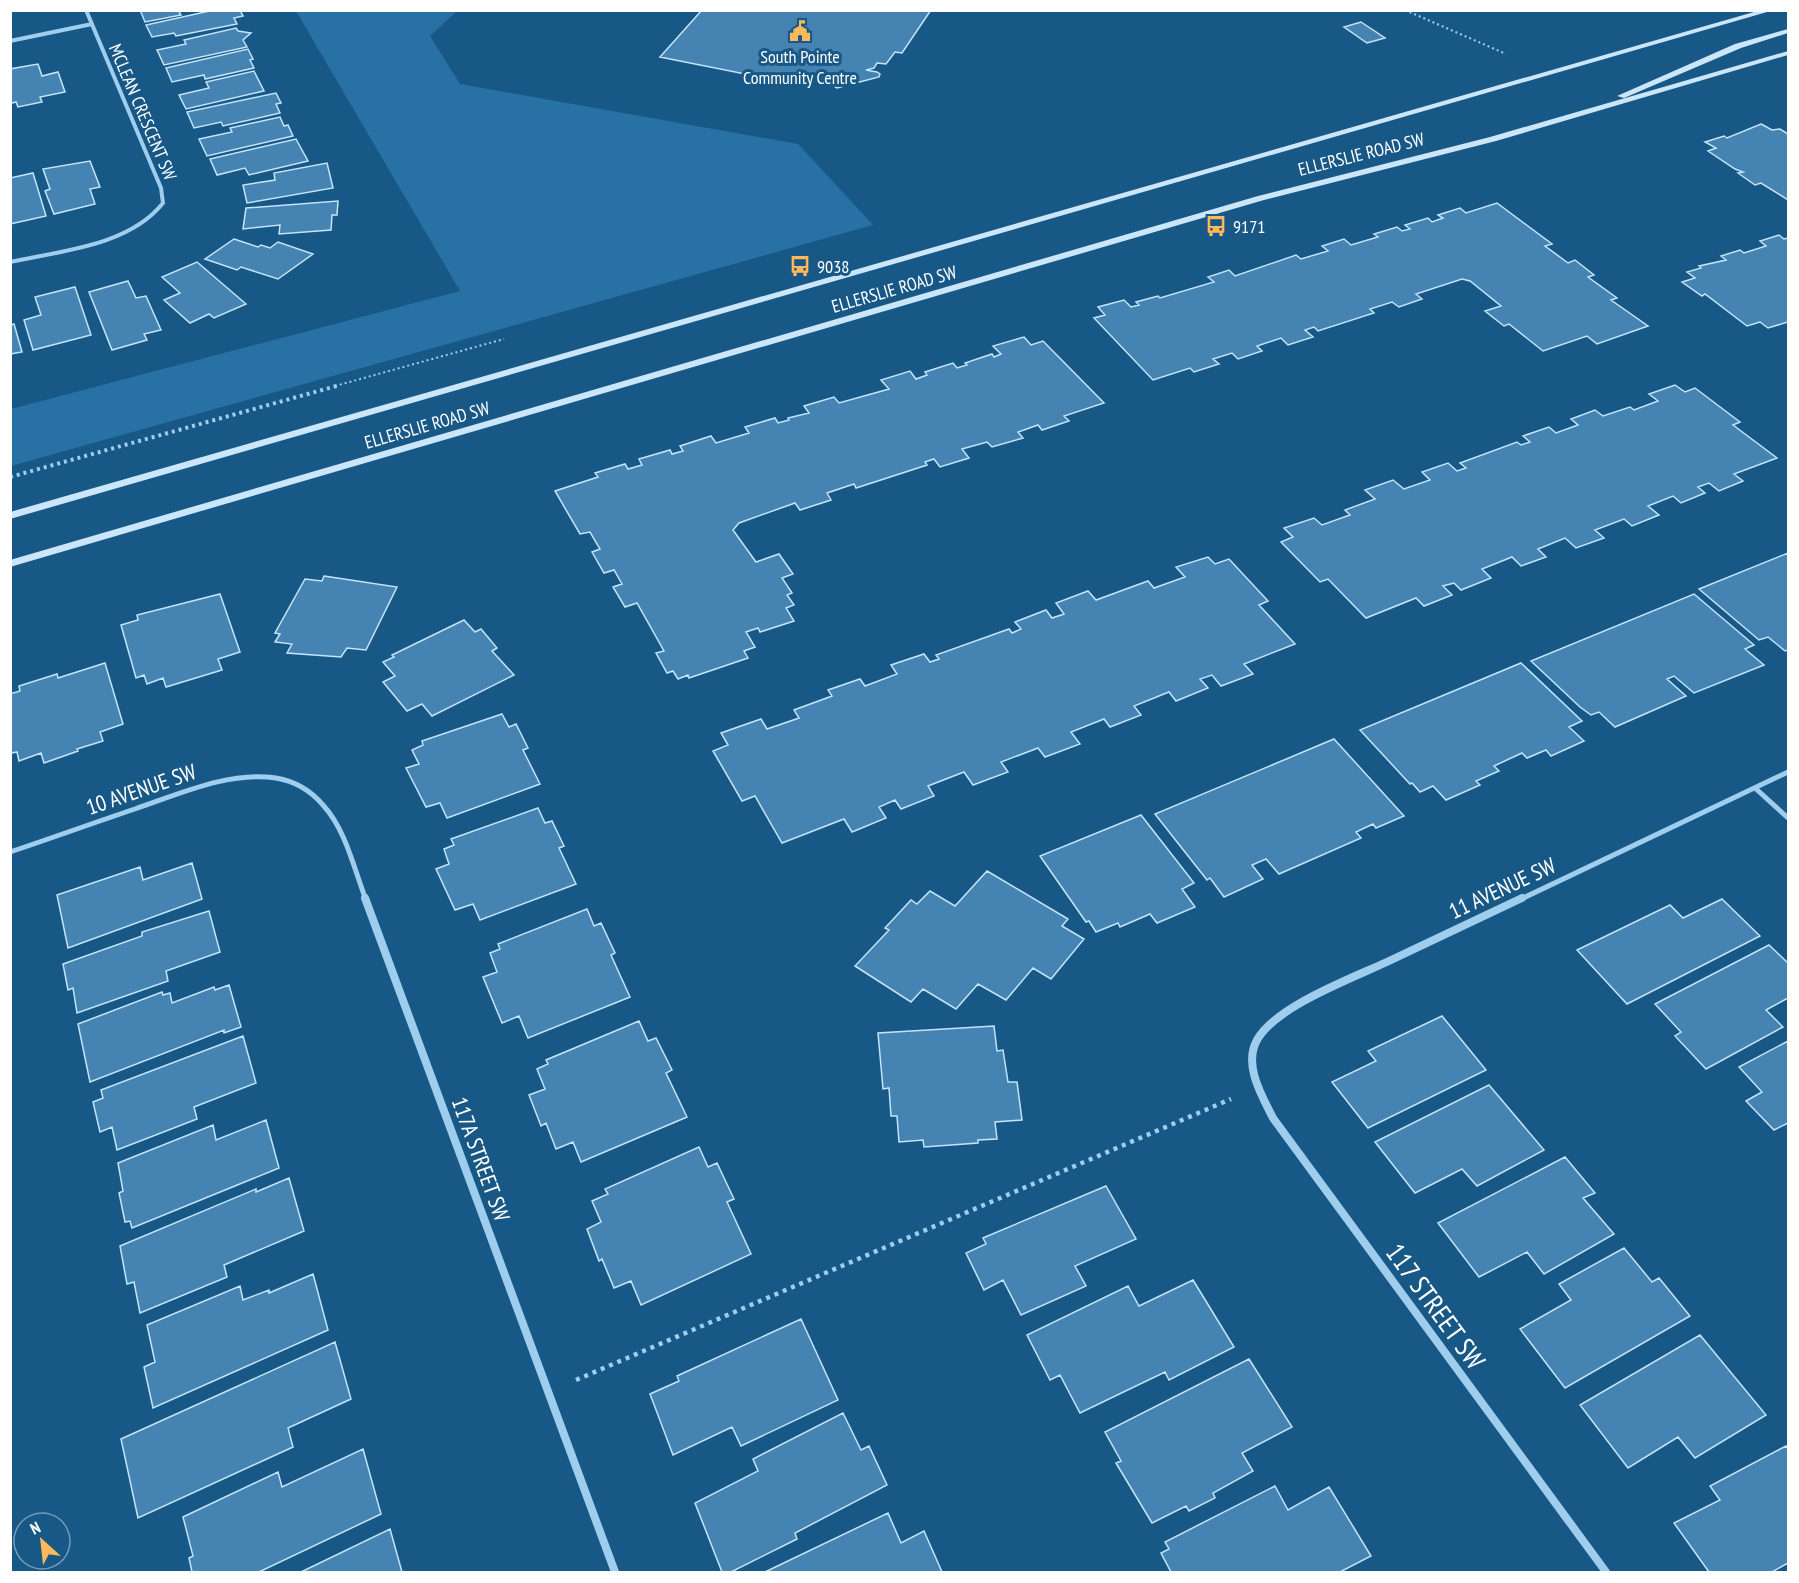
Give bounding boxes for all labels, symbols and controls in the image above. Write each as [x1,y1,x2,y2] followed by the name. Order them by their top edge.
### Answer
[788,19,812,43] public building icon: South Pointe Community Centre
[104,40,182,184] street label: MCLEAN CRESCENT SW
[743,45,857,89] place label: South Pointe Community Centre
[1296,127,1426,181] street label: ELLERSLIE ROAD SW
[1204,214,1228,238] bus stop icon: 9171
[1233,215,1265,238] place label: 9171
[788,254,812,278] bus stop icon: 9038
[817,255,849,278] place label: 9038
[829,260,959,318] street label: ELLERSLIE ROAD SW
[362,396,492,454] street label: ELLERSLIE ROAD SW
[82,757,200,821] street label: 10 AVENUE SW
[1444,851,1560,925] street label: 11 AVENUE SW
[446,1093,517,1225] street label: 117A STREET SW
[1379,1236,1493,1376] street label: 117 STREET SW
[12,1511,72,1571] north arrow
[27,1517,44,1539] text: N

